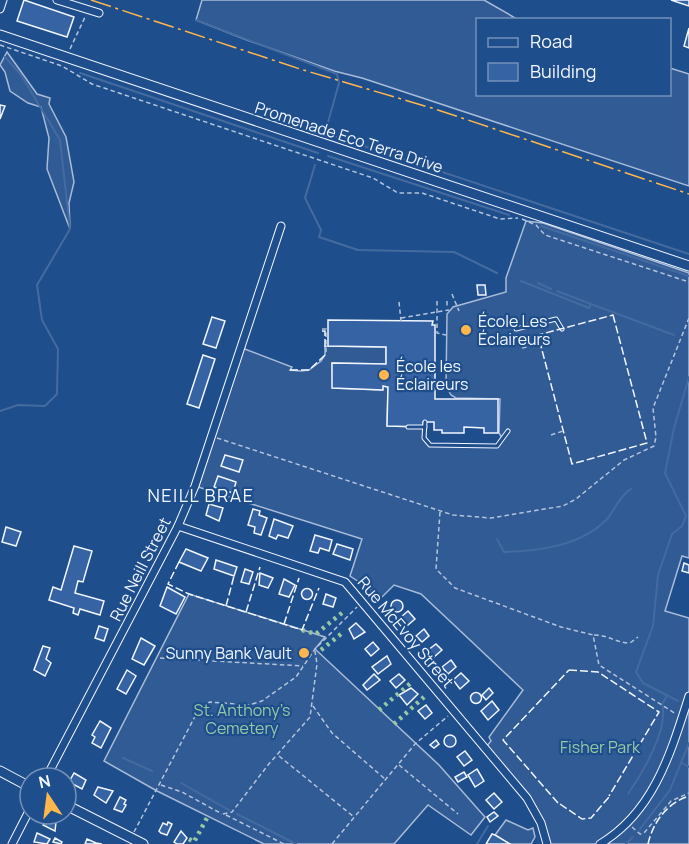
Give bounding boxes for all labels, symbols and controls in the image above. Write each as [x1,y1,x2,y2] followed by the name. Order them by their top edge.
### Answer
[476,18,671,96] legend
[530,29,573,53] text: Road
[530,59,596,83] text: Building
[252,96,446,178] street label: Promenade Eco Terra Drive
[478,310,550,350] place label: École Les Éclaireurs
[459,323,473,337] marker: École Les Éclaireurs
[396,355,468,395] place label: École les Éclaireurs
[377,368,391,382] marker: École les Éclaireurs
[148,483,254,507] district label: NEILL BRAE
[104,513,176,625] street label: Rue Neill Street
[353,572,459,692] street label: Rue McEvoy Street
[165,642,292,664] place label: Sunny Bank Vault
[297,646,311,660] marker: Sunny Bank Vault
[194,699,290,739] park label: St. Anthony’s Cemetery
[560,736,641,758] park label: Fisher Park
[18,766,78,826] north arrow
[37,769,53,793] text: N

